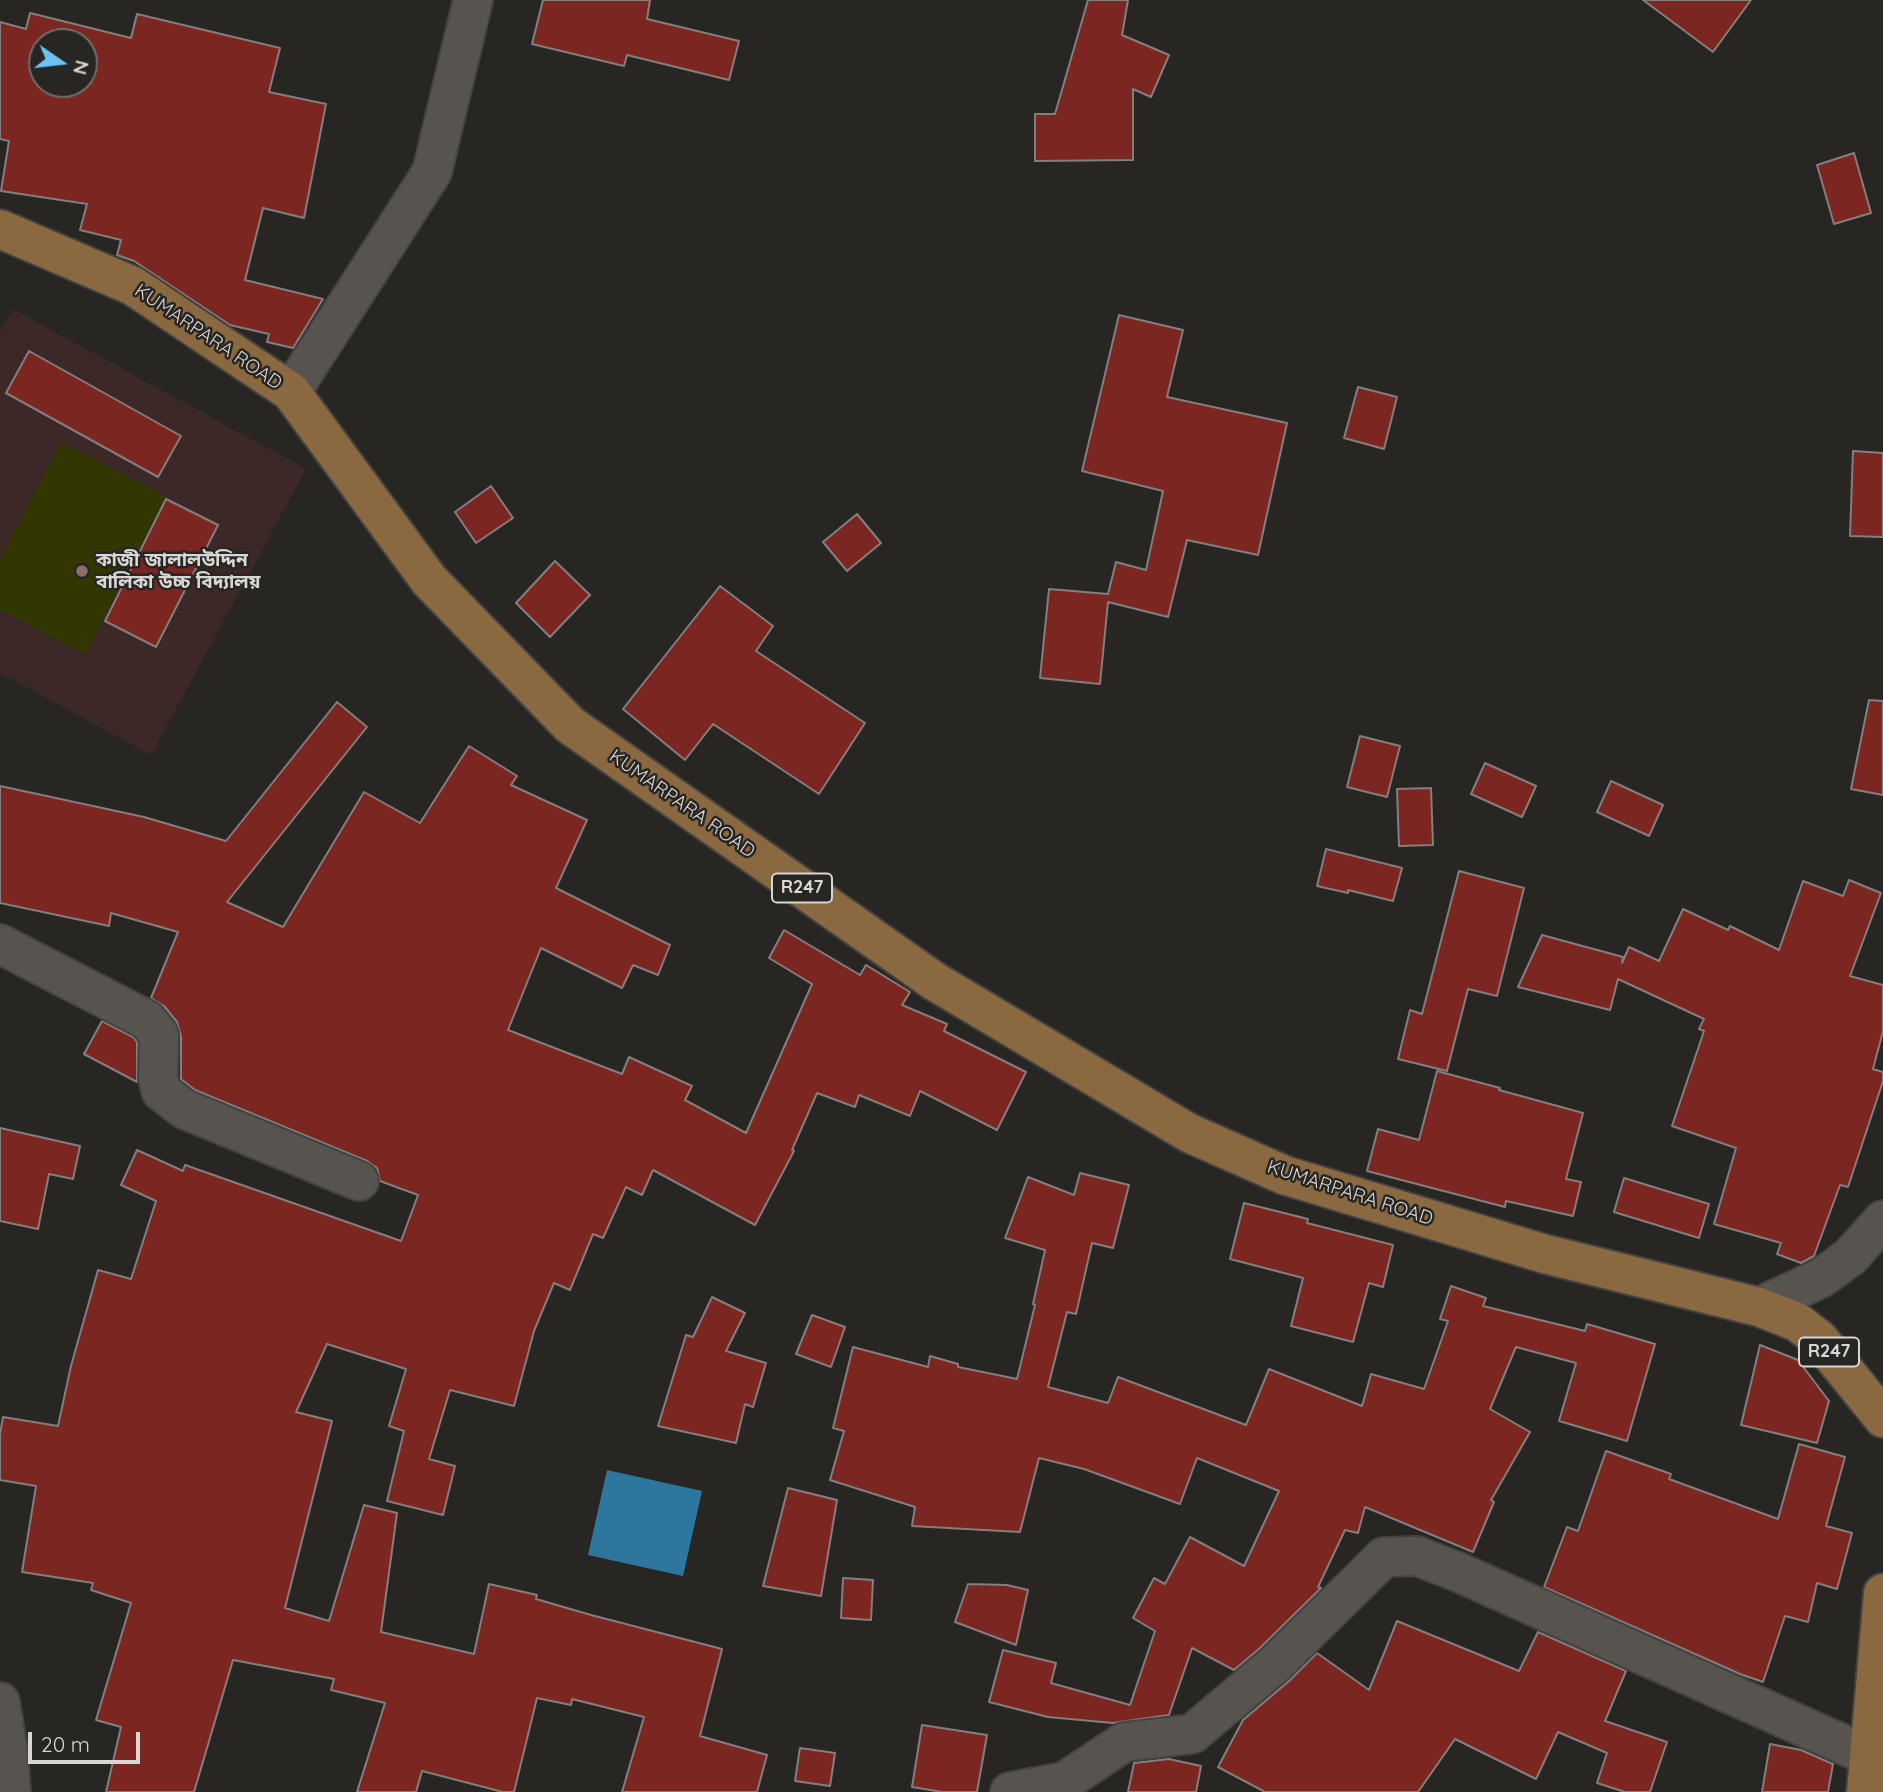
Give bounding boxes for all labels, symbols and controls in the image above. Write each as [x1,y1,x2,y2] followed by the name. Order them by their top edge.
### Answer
[28,28,98,98] north arrow
[68,58,95,77] text: N
[130,279,286,395] street label: KUMARPARA ROAD
[96,549,260,593] place label: কাজী জালালউদ্দিন বালিকা উচ্চ বিদ্যালয়
[74,563,90,579] marker: কাজী জালালউদ্দিন বালিকা উচ্চ বিদ্যালয়
[605,745,759,863] street label: KUMARPARA ROAD
[772,874,832,903] road number: R247
[1264,1155,1436,1231] street label: KUMARPARA ROAD
[1799,1338,1859,1366] road number: R247
[32,1718,144,1762] scale bar
[41,1731,90,1757] text: 20 m

